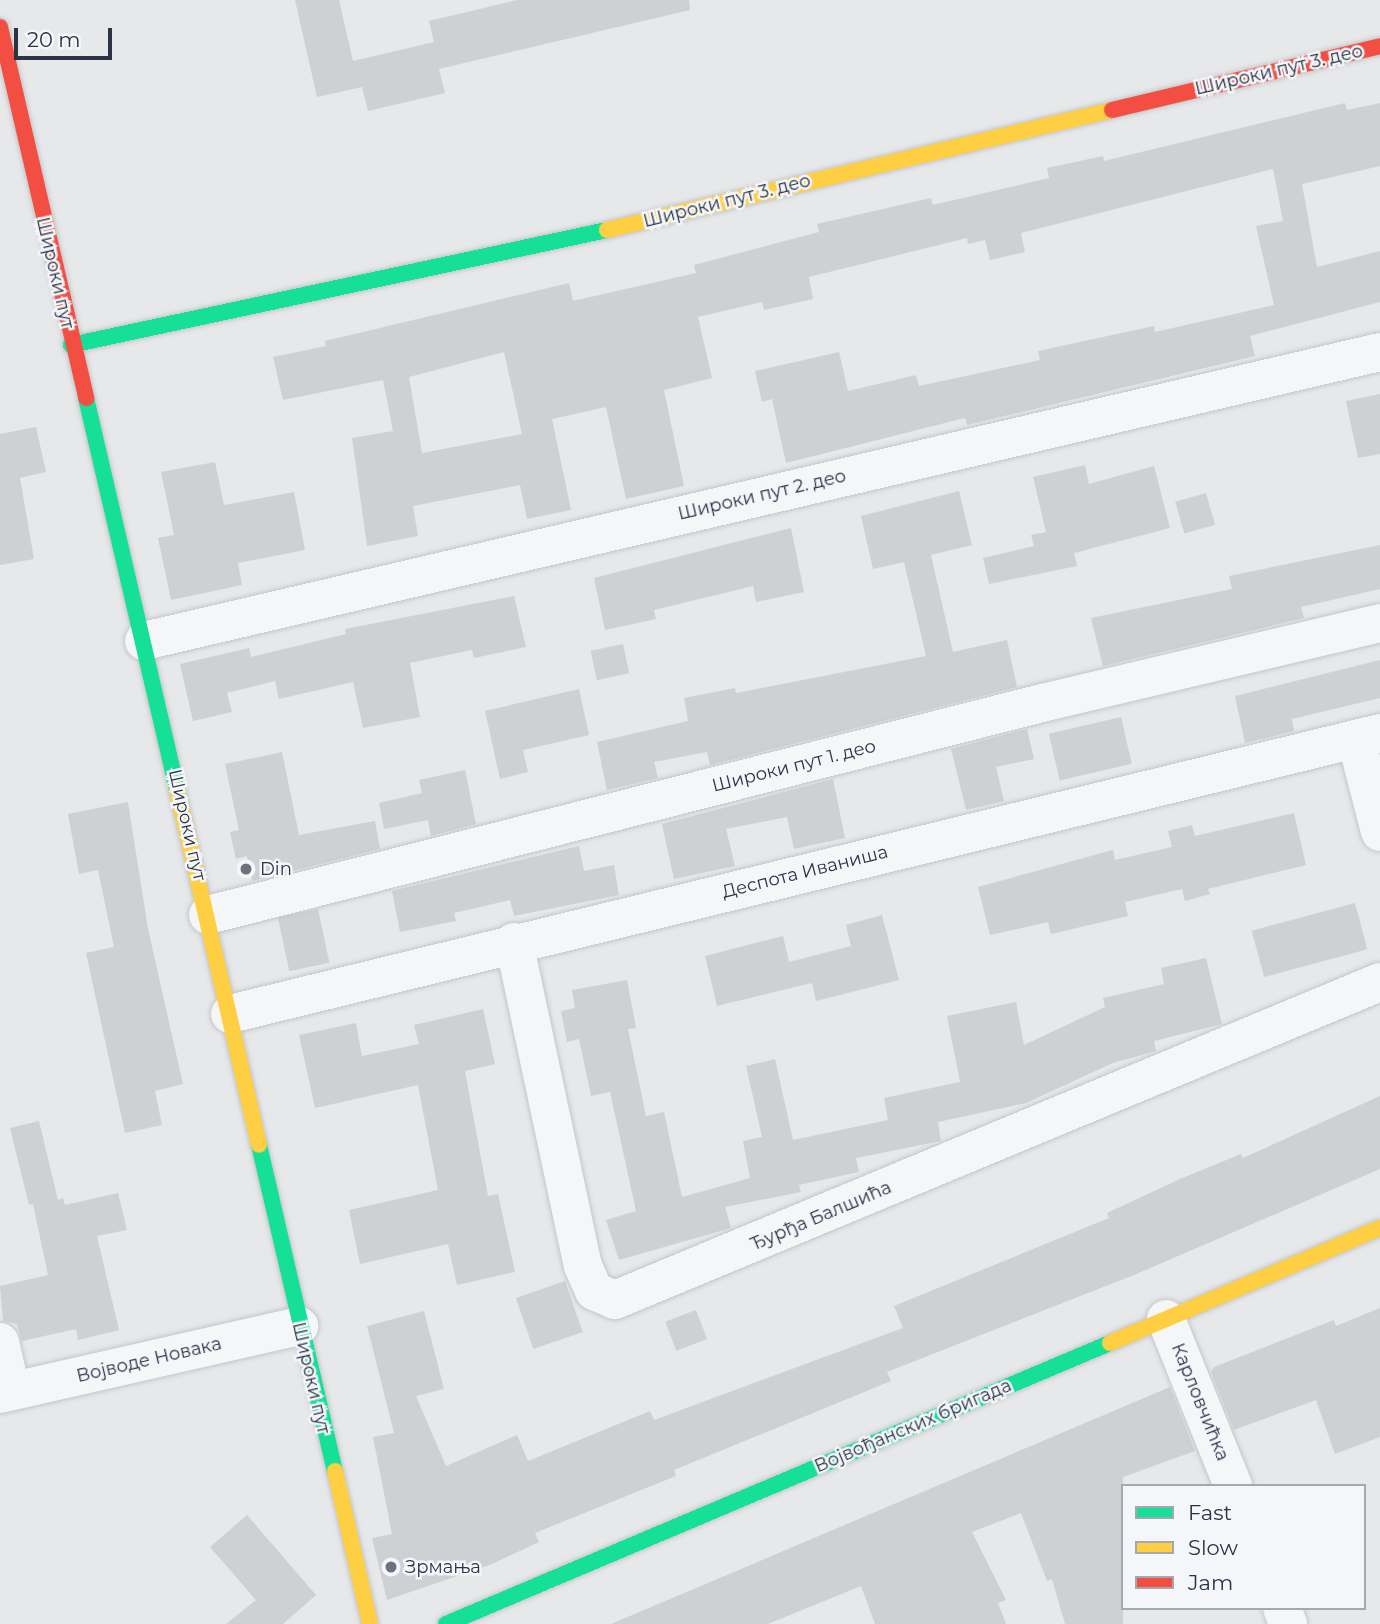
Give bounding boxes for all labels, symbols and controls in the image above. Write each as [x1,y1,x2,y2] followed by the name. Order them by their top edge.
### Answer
[18,14,116,58] scale bar
[27,27,81,52] text: 20 m
[1193,40,1365,100] street label: Широки пут 3. део
[641,170,813,232] street label: Широки пут 3. део
[32,215,78,331] street label: Широки пут
[676,465,848,525] street label: Широки пут 2. део
[710,735,878,797] street label: Широки пут 1. део
[164,767,210,883] street label: Широки пут
[720,841,890,903] street label: Деспота Иваниша
[260,858,292,880] place label: Din
[238,861,254,877] marker: Din
[747,1177,895,1255] street label: Ђурђа Балшића
[288,1320,334,1436] street label: Широки пут
[74,1333,224,1387] street label: Војводе Новака
[1167,1340,1233,1464] street label: Карловчићка
[811,1375,1015,1477] street label: Војвођанских бригада
[1121,1484,1366,1610] legend
[1188,1500,1232,1525] text: Fast
[1188,1535,1238,1560] text: Slow
[405,1556,481,1578] place label: Зрмања
[383,1559,399,1575] marker: Зрмања
[1188,1570,1233,1595] text: Jam

